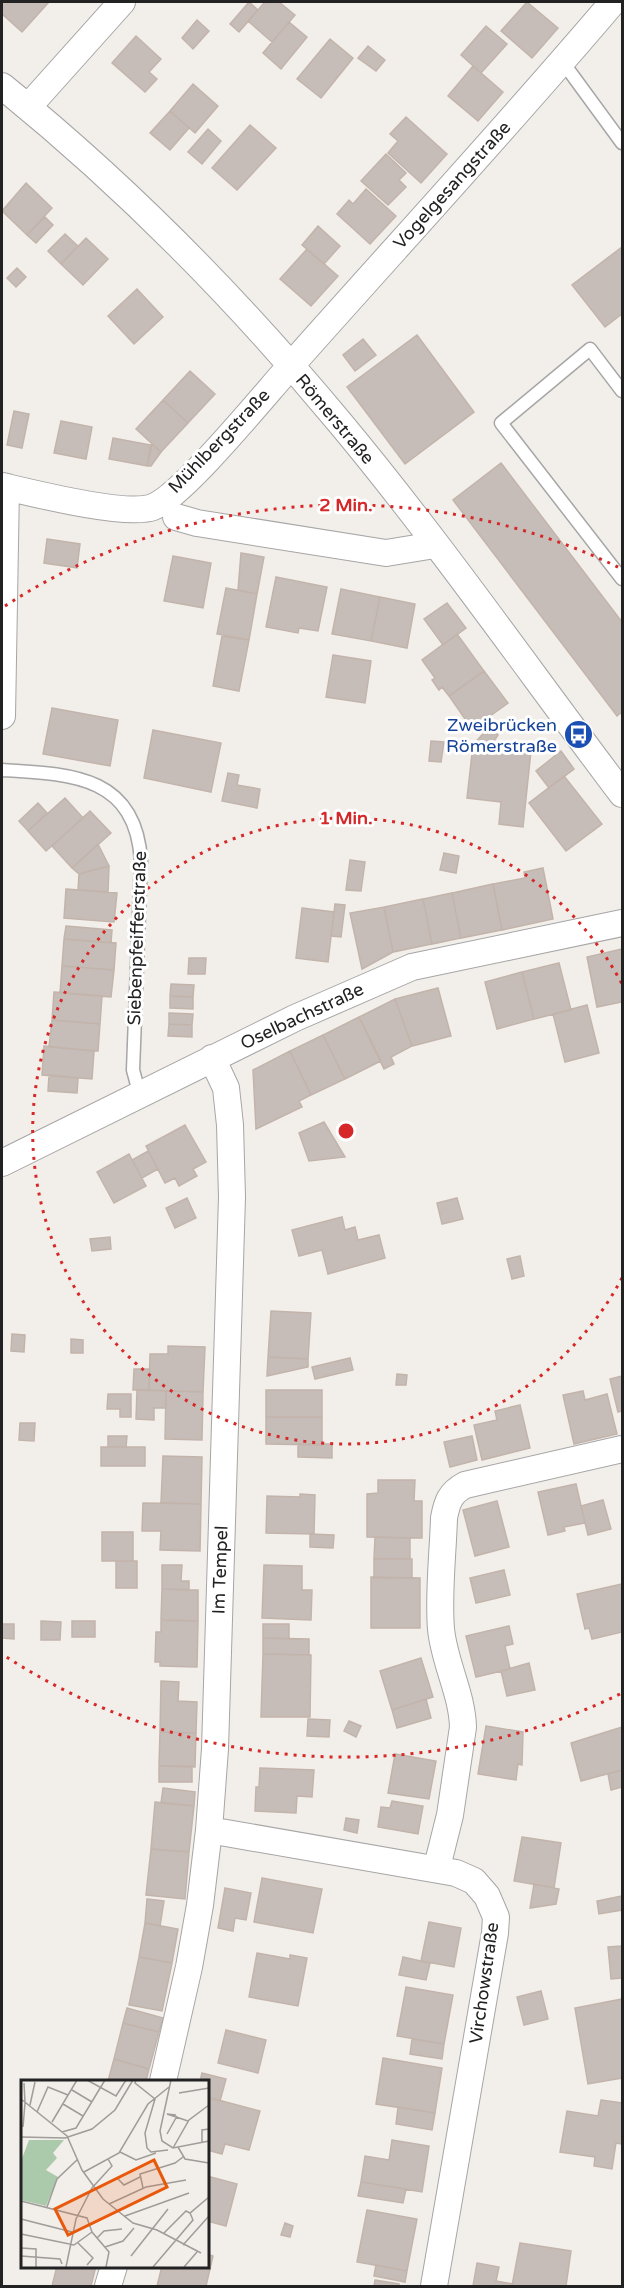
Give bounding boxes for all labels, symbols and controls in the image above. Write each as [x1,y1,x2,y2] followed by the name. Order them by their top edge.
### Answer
[389,116,515,254] street label: Vogelgesangstraße
[291,369,379,469] street label: Römerstraße
[164,384,274,498] street label: Mühlbergstraße
[319,494,373,516] text: 2 Min.
[446,714,557,757] place label: Zweibrücken Römerstraße
[562,719,594,751] bus stop icon: Zweibrücken Römerstraße
[319,807,373,829] text: 1 Min.
[123,850,151,1026] street label: Siebenpfeifferstraße
[237,978,367,1054] street label: Oselbachstraße
[336,1121,356,1141] centre of rings
[207,1525,233,1615] street label: Im Tempel
[465,1921,503,2045] street label: Virchowstraße
[21,2080,208,2267] inset map

